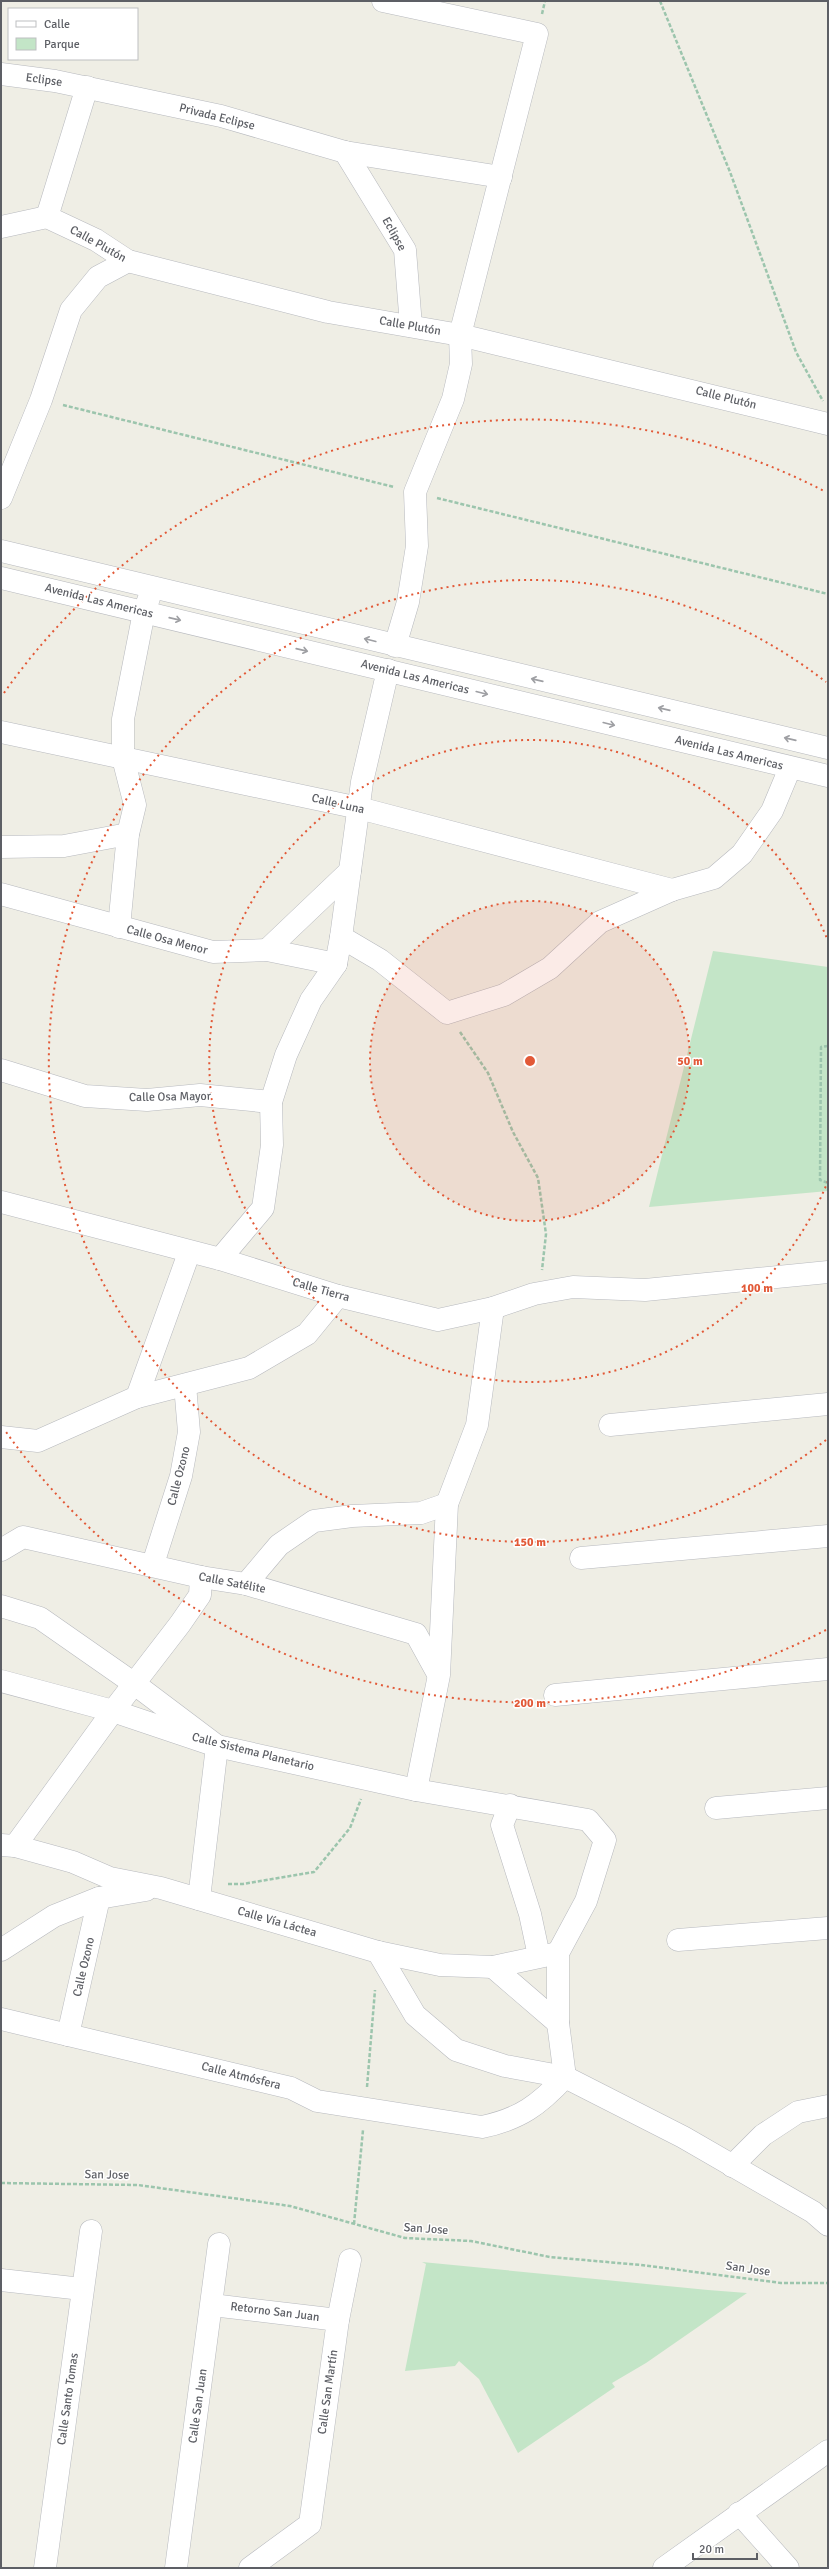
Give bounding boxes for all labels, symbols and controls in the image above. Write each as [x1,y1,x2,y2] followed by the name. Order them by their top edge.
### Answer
[8,8,138,60] legend
[44,17,70,32] text: Calle
[44,37,80,52] text: Parque
[25,70,63,90] street label: Eclipse
[178,100,256,134] street label: Privada Eclipse
[379,214,409,254] street label: Eclipse
[67,222,129,266] street label: Calle Plutón
[378,313,442,339] street label: Calle Plutón
[694,383,758,413] street label: Calle Plutón
[43,580,155,622] street label: Avenida Las Americas
[168,616,181,624] one-way arrow
[363,636,376,643] one-way arrow
[295,646,308,654] one-way arrow
[359,656,471,698] street label: Avenida Las Americas
[531,675,544,683] one-way arrow
[476,690,489,697] one-way arrow
[657,705,670,713] one-way arrow
[602,720,615,728] one-way arrow
[673,732,785,774] street label: Avenida Las Americas
[784,735,797,742] one-way arrow
[310,791,366,817] street label: Calle Luna
[125,922,210,958] street label: Calle Osa Menor
[523,1054,537,1068] centre of rings
[677,1054,703,1069] text: 50 m
[129,1089,212,1105] street label: Calle Osa Mayor
[291,1275,351,1305] street label: Calle Tierra
[741,1281,773,1296] text: 100 m
[164,1445,194,1507] street label: Calle Ozono
[514,1535,546,1550] text: 150 m
[197,1569,267,1597] street label: Calle Satélite
[514,1696,546,1711] text: 200 m
[190,1730,316,1774] street label: Calle Sistema Planetario
[236,1904,318,1940] street label: Calle Vía Láctea
[70,1936,98,1998] street label: Calle Ozono
[200,2059,282,2093] street label: Calle Atmósfera
[84,2167,130,2183] street label: San Jose
[403,2220,449,2238] street label: San Jose
[725,2258,771,2280] street label: San Jose
[230,2299,320,2325] street label: Retorno San Juan
[315,2349,341,2435] street label: Calle San Martín
[54,2352,82,2446] street label: Calle Santo Tomas
[185,2368,211,2444] street label: Calle San Juan
[693,2535,757,2561] scale bar
[699,2542,724,2557] text: 20 m

